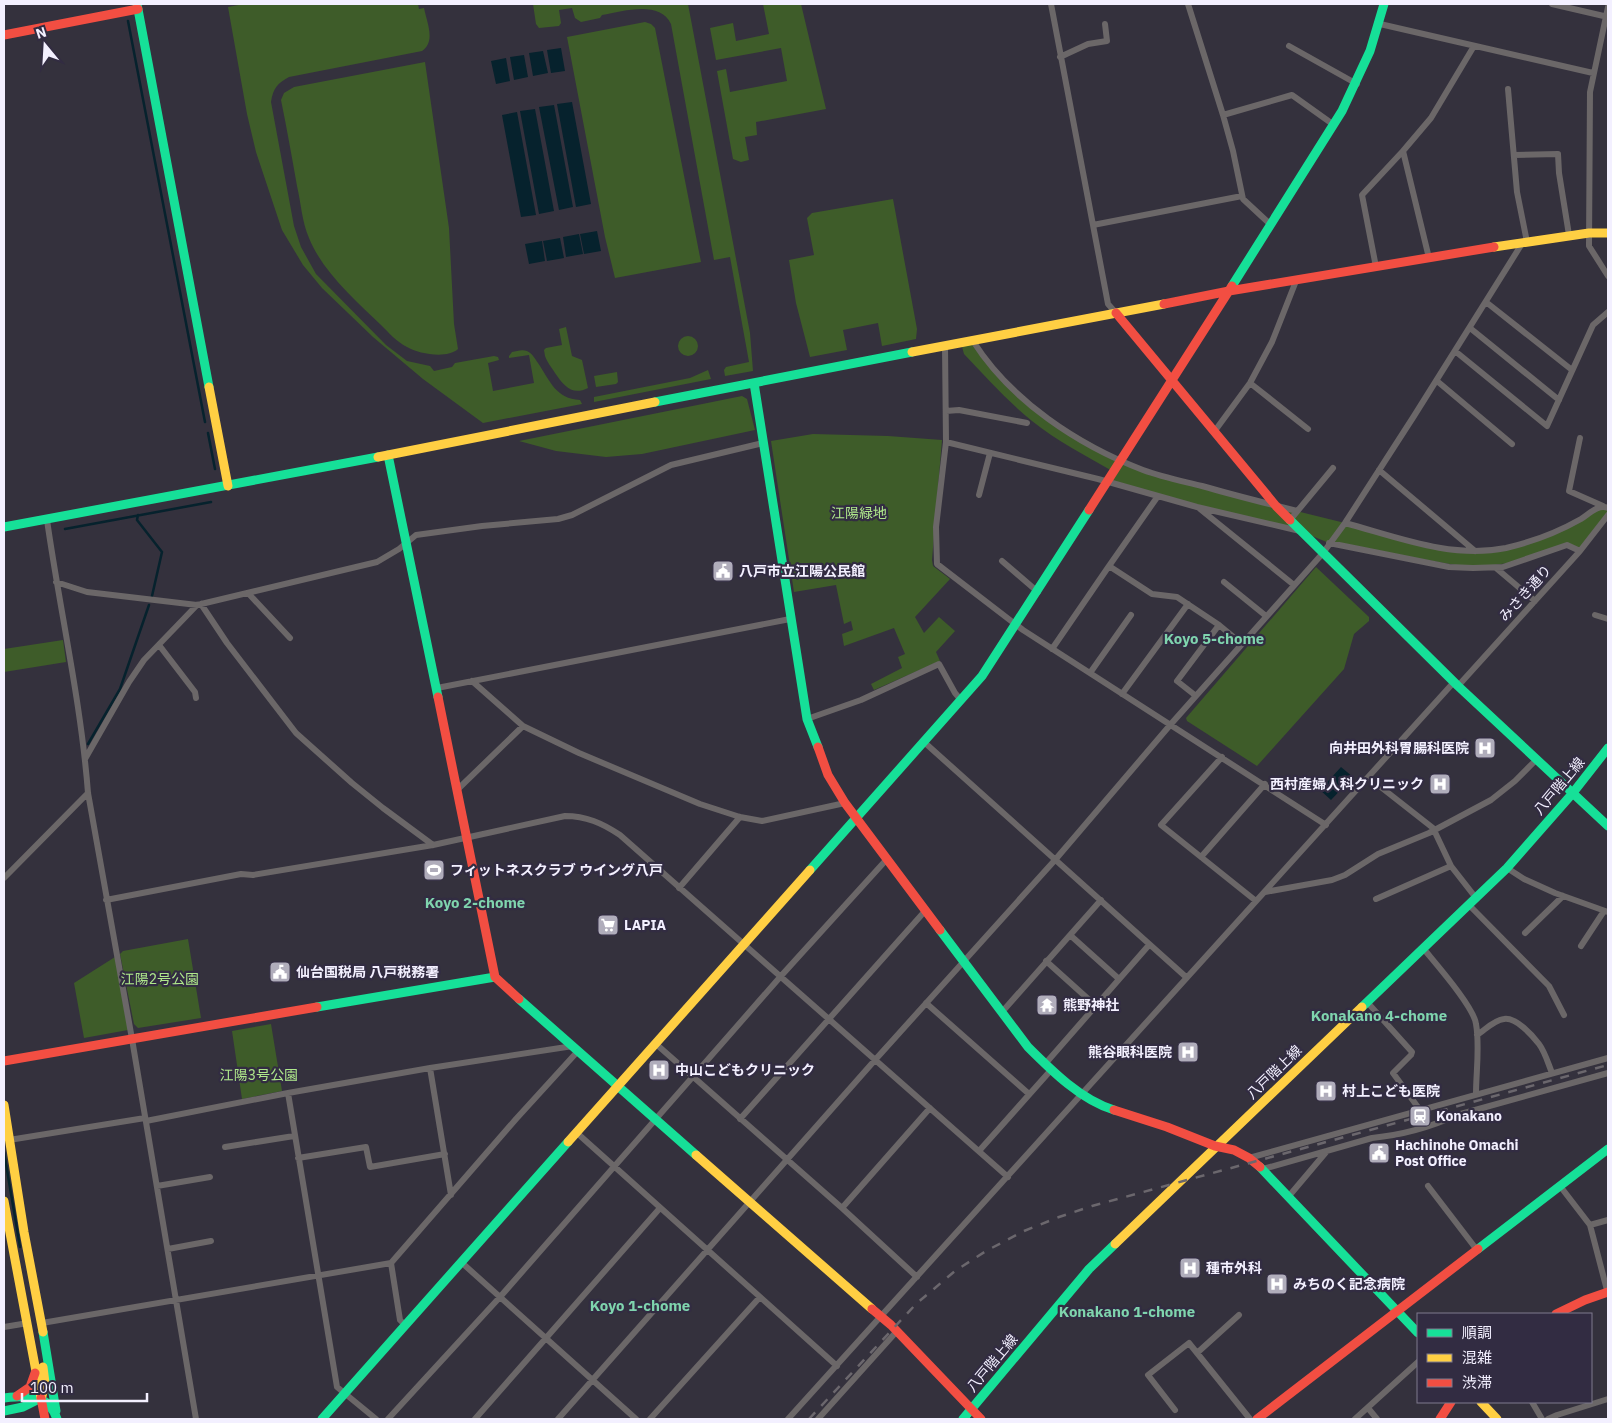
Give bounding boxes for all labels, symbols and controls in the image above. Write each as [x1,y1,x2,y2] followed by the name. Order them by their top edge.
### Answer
[20,20,70,70] north arrow
[33,23,49,43] text: N
[831,504,887,522] park label: 江陽緑地
[711,559,735,583] public building icon: 八戸市立江陽公民館
[1495,561,1555,625] street label: みさき通り
[739,562,865,580] place label: 八戸市立江陽公民館
[1164,629,1264,648] district label: Koyo 5-chome
[1473,736,1497,760] hospital icon: 向井田外科胃腸科医院
[1329,739,1469,757] place label: 向井田外科胃腸科医院
[1530,753,1588,819] street label: 八戸階上線
[1428,772,1452,796] hospital icon: 西村産婦人科クリニック
[1270,775,1424,793] place label: 西村産婦人科クリニック
[422,858,446,882] sports icon: フィットネスクラブ ウイング八戸
[450,861,663,879] place label: フィットネスクラブ ウイング八戸
[425,893,525,912] district label: Koyo 2-chome
[596,913,620,937] supermarket icon: LAPIA
[624,916,666,934] place label: LAPIA
[268,960,292,984] public building icon: 仙台国税局 八戸税務署
[296,963,439,981] place label: 仙台国税局 八戸税務署
[121,970,199,988] park label: 江陽2号公園
[1035,993,1059,1017] temple icon: 熊野神社
[1063,996,1119,1014] place label: 熊野神社
[1311,1006,1447,1025] district label: Konakano 4-chome
[1176,1040,1200,1064] hospital icon: 熊谷眼科医院
[1243,1041,1305,1103] street label: 八戸階上線
[1088,1043,1172,1061] place label: 熊谷眼科医院
[647,1058,671,1082] hospital icon: 中山こどもクリニック
[675,1061,815,1079] place label: 中山こどもクリニック
[220,1066,298,1084] park label: 江陽3号公園
[1314,1079,1338,1103] hospital icon: 村上こども医院
[1342,1082,1440,1100] place label: 村上こども医院
[1408,1104,1432,1128] station icon: Konakano
[1436,1107,1502,1125] place label: Konakano
[1395,1136,1519,1170] place label: Hachinohe Omachi Post Office
[1367,1141,1391,1165] public building icon: Hachinohe Omachi Post Office
[1178,1256,1202,1280] hospital icon: 種市外科
[1206,1259,1262,1277] place label: 種市外科
[1265,1272,1289,1296] hospital icon: みちのく記念病院
[1293,1275,1405,1293] place label: みちのく記念病院
[590,1296,690,1315] district label: Koyo 1-chome
[1059,1302,1195,1321] district label: Konakano 1-chome
[1417,1313,1592,1403] legend
[1462,1323,1492,1342] text: 順調
[963,1330,1021,1396] street label: 八戸階上線
[1462,1348,1492,1367] text: 混雑
[22,1370,148,1402] scale bar
[1462,1373,1492,1392] text: 渋滞
[30,1378,74,1397] text: 100 m

